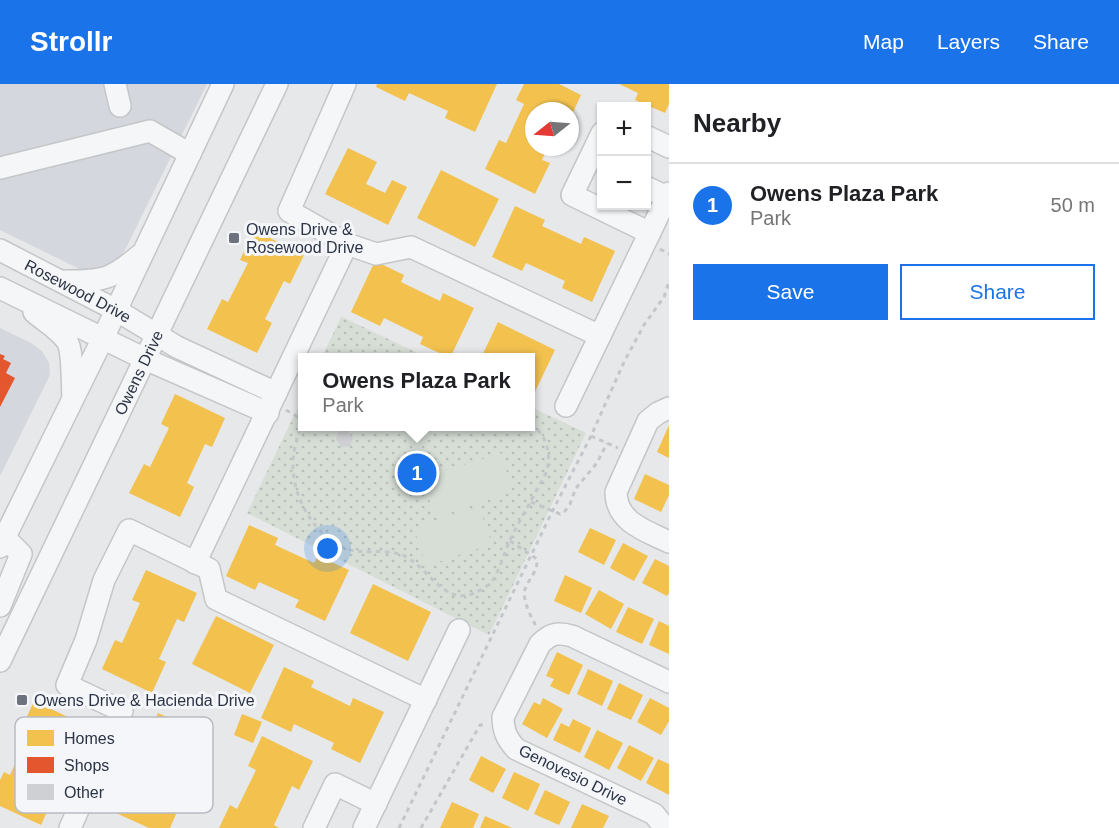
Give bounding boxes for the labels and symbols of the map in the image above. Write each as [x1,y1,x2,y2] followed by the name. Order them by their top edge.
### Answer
[525,102,579,156] north arrow
[246,221,363,256] place label: Owens Drive & Rosewood Drive
[227,231,241,245] marker: Owens Drive & Rosewood Drive
[22,256,134,326] street label: Rosewood Drive
[111,327,166,418] street label: Owens Drive
[398,450,436,496] pin: 1
[313,534,342,563] your location
[34,692,255,709] place label: Owens Drive & Hacienda Drive
[15,693,29,707] marker: Owens Drive & Hacienda Drive
[15,717,213,813] legend
[64,730,115,747] text: Homes
[516,741,630,809] street label: Genovesio Drive
[64,757,109,774] text: Shops
[64,784,105,801] text: Other

